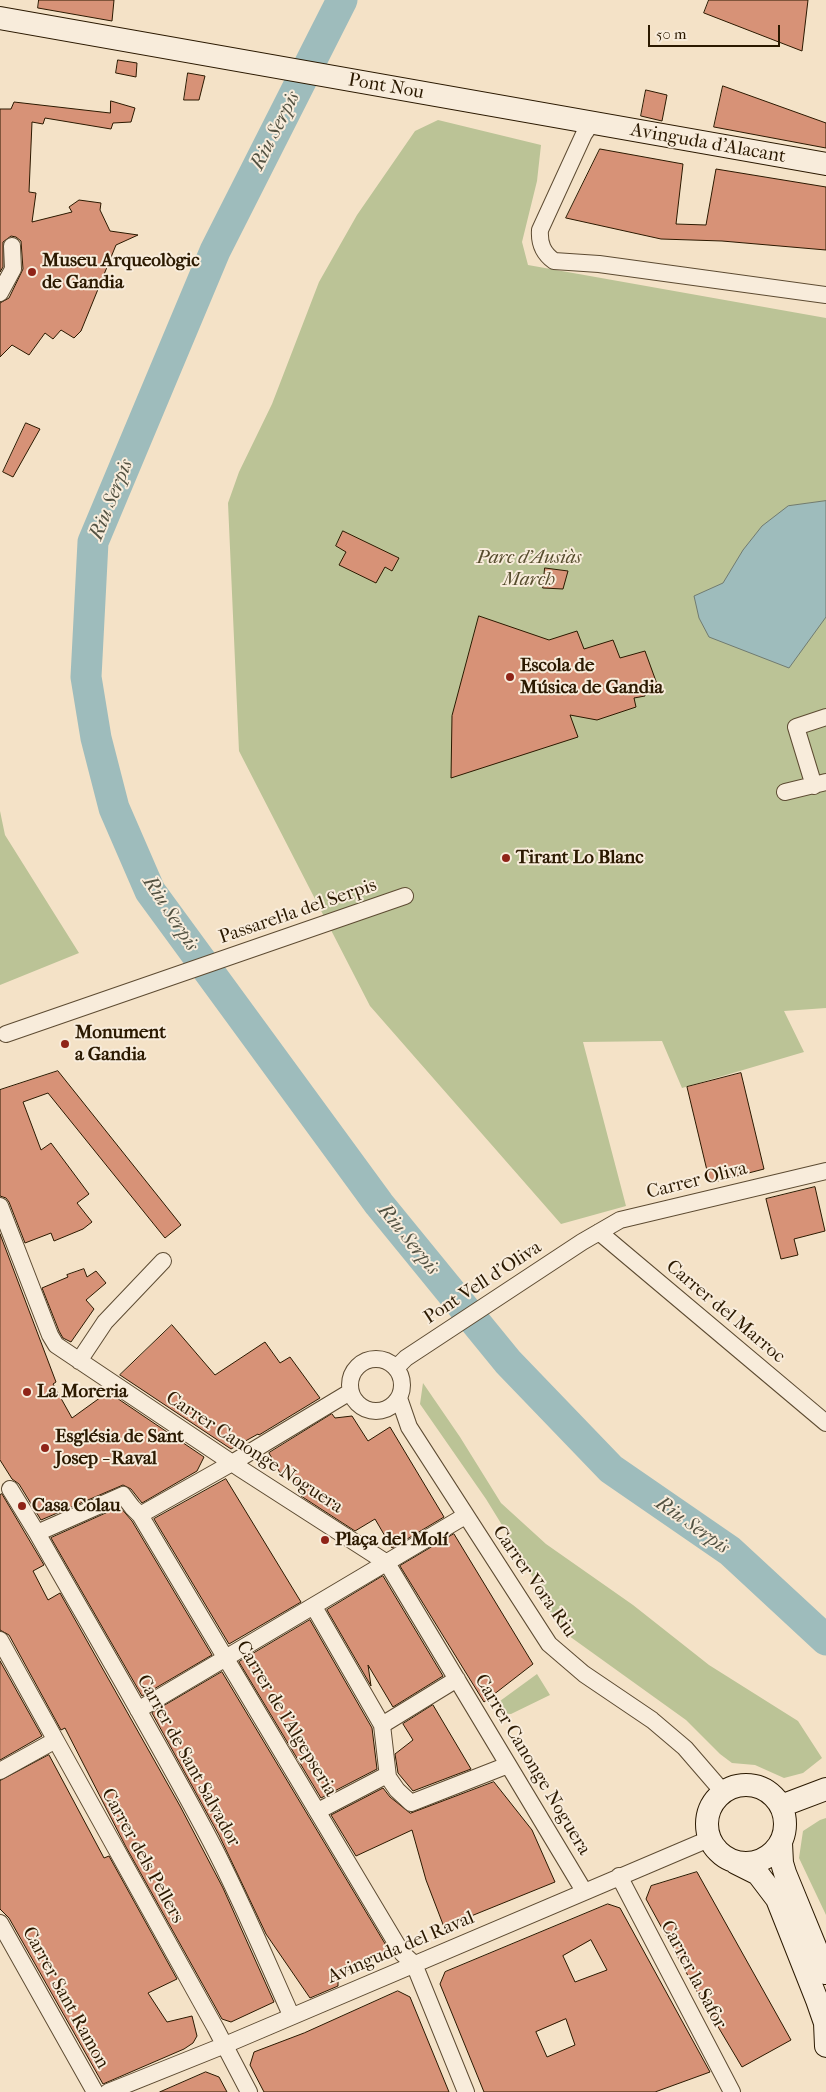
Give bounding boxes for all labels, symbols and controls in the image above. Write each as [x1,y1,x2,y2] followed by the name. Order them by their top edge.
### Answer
[651,15,784,47] scale bar
[656,25,686,43] text: 50 m
[346,69,426,105] street label: Pont Nou
[246,88,306,174] water label: Riu Serpis
[629,119,787,169] street label: Avinguda d'Alacant
[42,250,200,294] place label: Museu Arqueològic de Gandia
[26,266,38,278] marker: Museu Arqueològic de Gandia
[85,456,139,544] water label: Riu Serpis
[477,547,581,591] park label: Parc d'Ausiàs March
[520,655,663,699] place label: Escola de Música de Gandia
[504,671,516,683] marker: Escola de Música de Gandia
[516,847,644,869] place label: Tirant Lo Blanc
[500,852,512,864] marker: Tirant Lo Blanc
[137,872,203,956] water label: Riu Serpis
[216,874,380,950] street label: Passarel·la del Serpis
[75,1022,166,1066] place label: Monument a Gandia
[59,1038,71,1050] marker: Monument a Gandia
[644,1157,750,1205] street label: Carrer Oliva
[372,1200,444,1280] water label: Riu Serpis
[420,1237,546,1329] street label: Pont Vell d’Oliva
[661,1256,789,1368] street label: Carrer del Marroc
[37,1381,128,1403] place label: La Moreria
[21,1386,33,1398] marker: La Moreria
[161,1387,347,1519] street label: Carrer Canonge Noguera
[55,1426,184,1470] place label: Església de Sant Josep - Raval
[39,1442,51,1454] marker: Església de Sant Josep - Raval
[650,1492,734,1560] water label: Riu Serpis
[32,1495,120,1517] place label: Casa Colau
[16,1500,28,1512] marker: Casa Colau
[487,1522,581,1642] street label: Carrer Vora Riu
[335,1529,448,1551] place label: Plaça del Molí
[319,1534,331,1546] marker: Plaça del Molí
[230,1637,342,1801] street label: Carrer de l'Algepseria
[469,1670,595,1860] street label: Carrer Canonge Noguera
[131,1671,245,1851] street label: Carrer de Sant Salvador
[96,1785,188,1927] street label: Carrer dels Pellers
[324,1907,478,1989] street label: Avinguda del Raval
[655,1917,731,2033] street label: Carrer la Safor
[17,1923,113,2073] street label: Carrer Sant Ramon

